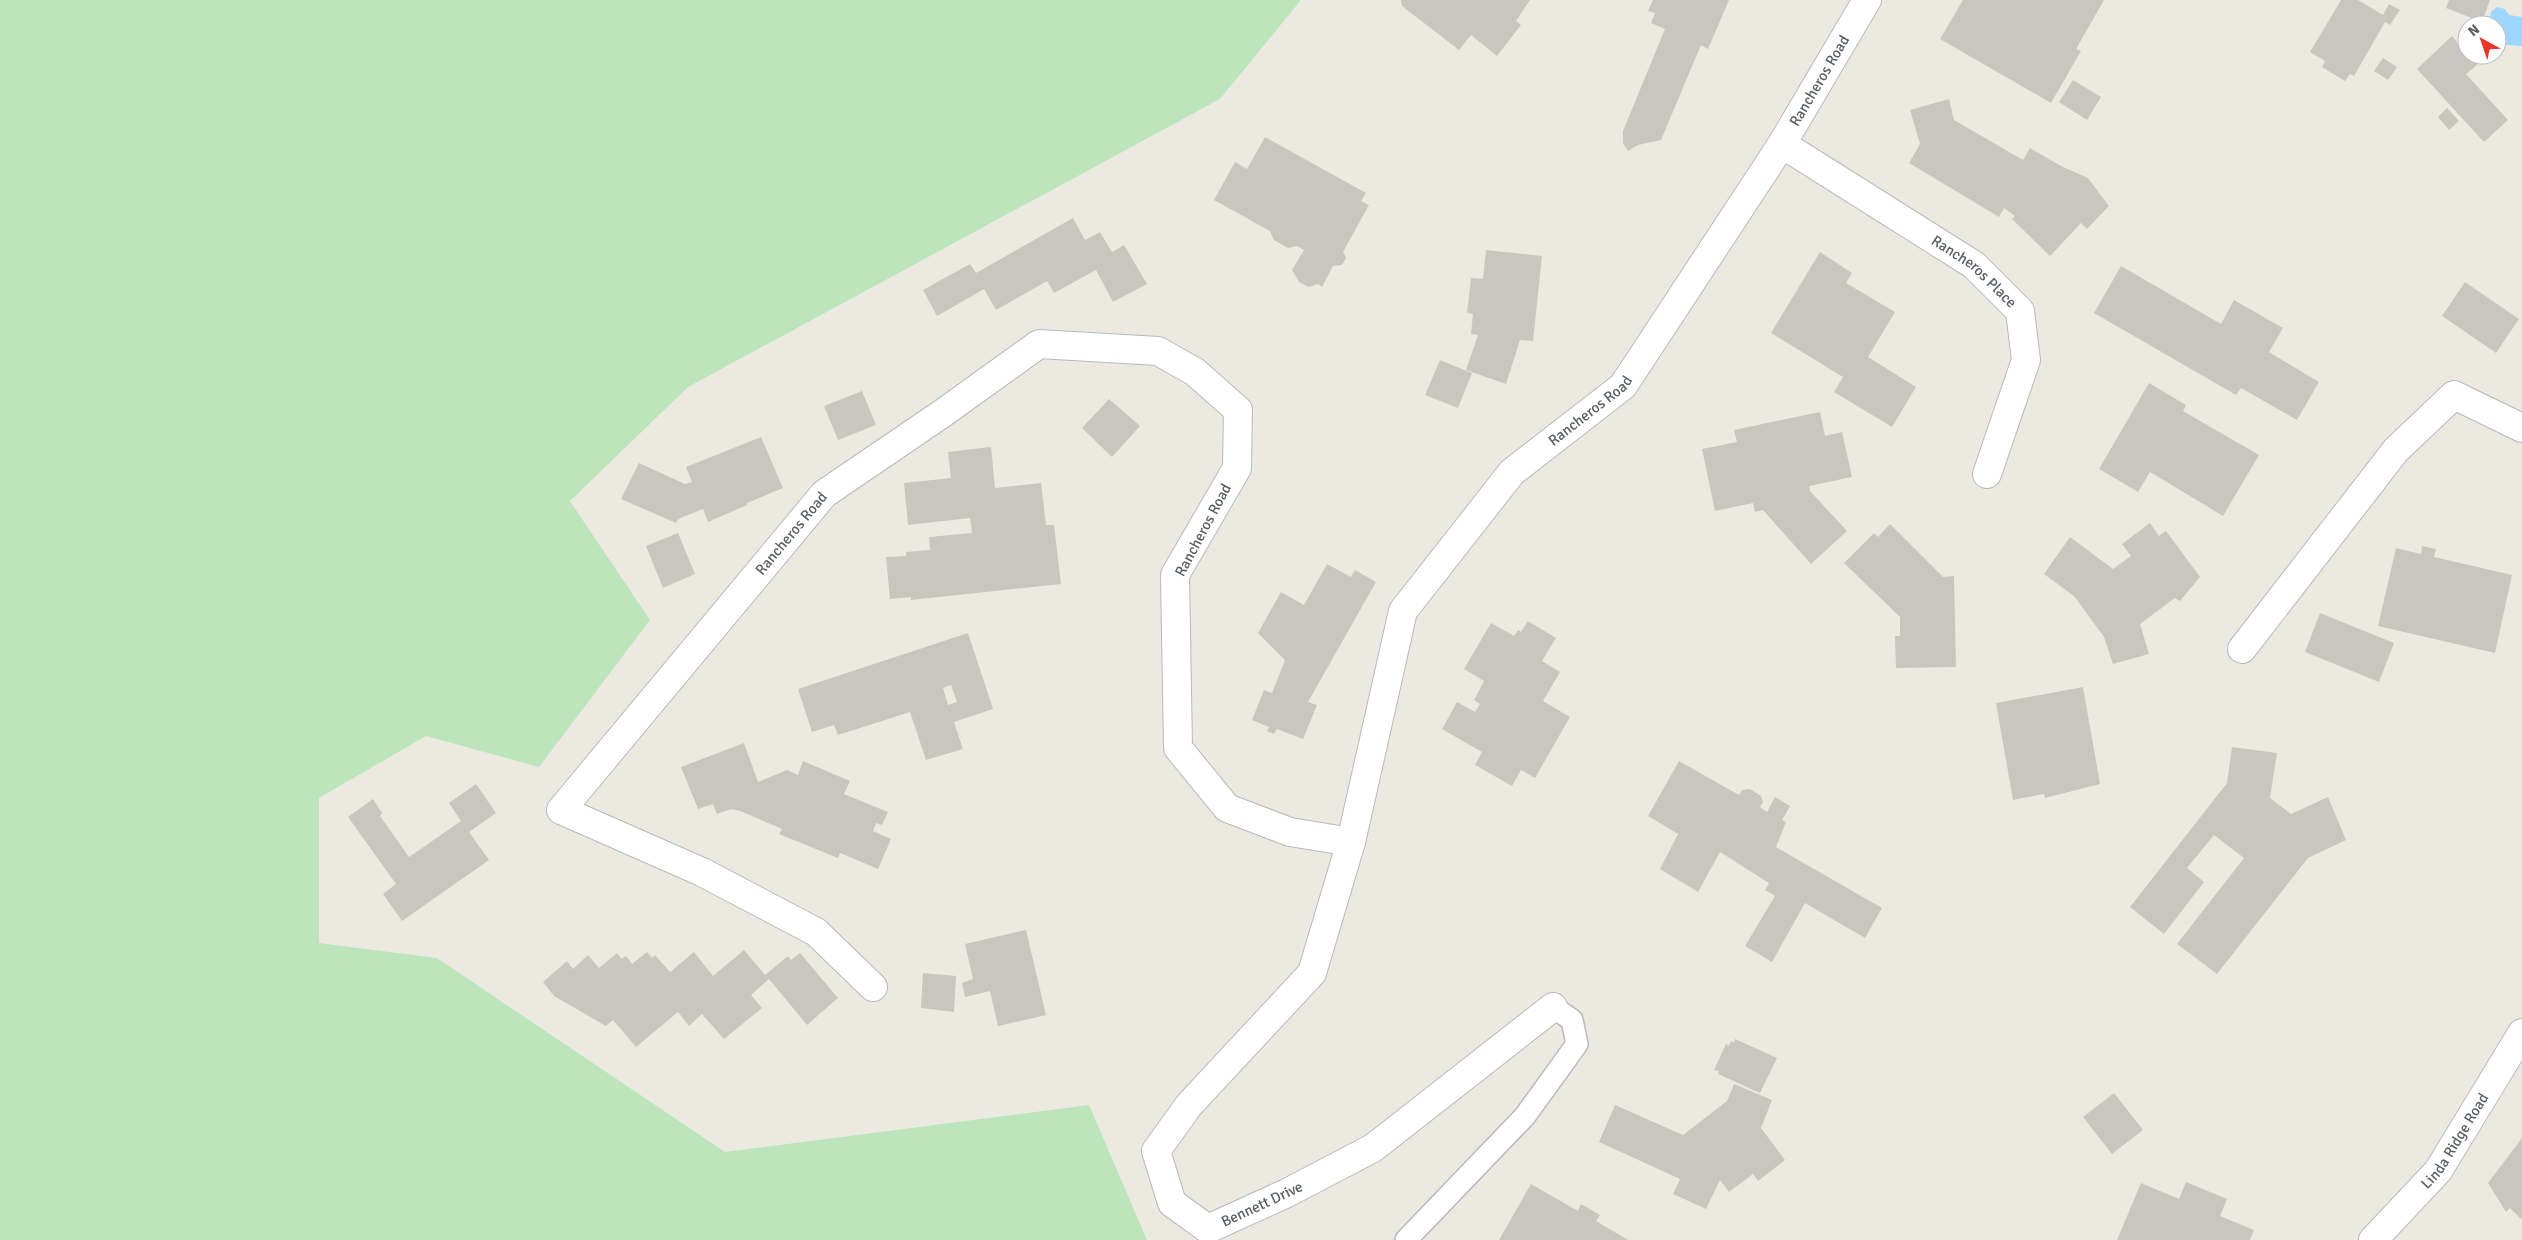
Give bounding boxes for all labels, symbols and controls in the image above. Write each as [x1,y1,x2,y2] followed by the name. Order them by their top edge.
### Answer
[2457,15,2507,65] north arrow
[2465,21,2483,40] text: N
[1786,32,1853,129] street label: Rancheros Road
[1928,231,2020,311] street label: Rancheros Place
[1545,372,1636,450] street label: Rancheros Road
[1171,481,1235,579] street label: Rancheros Road
[752,488,831,579] street label: Rancheros Road
[2417,1090,2492,1193] street label: Linda Ridge Road
[1218,1177,1306,1231] street label: Bennett Drive

